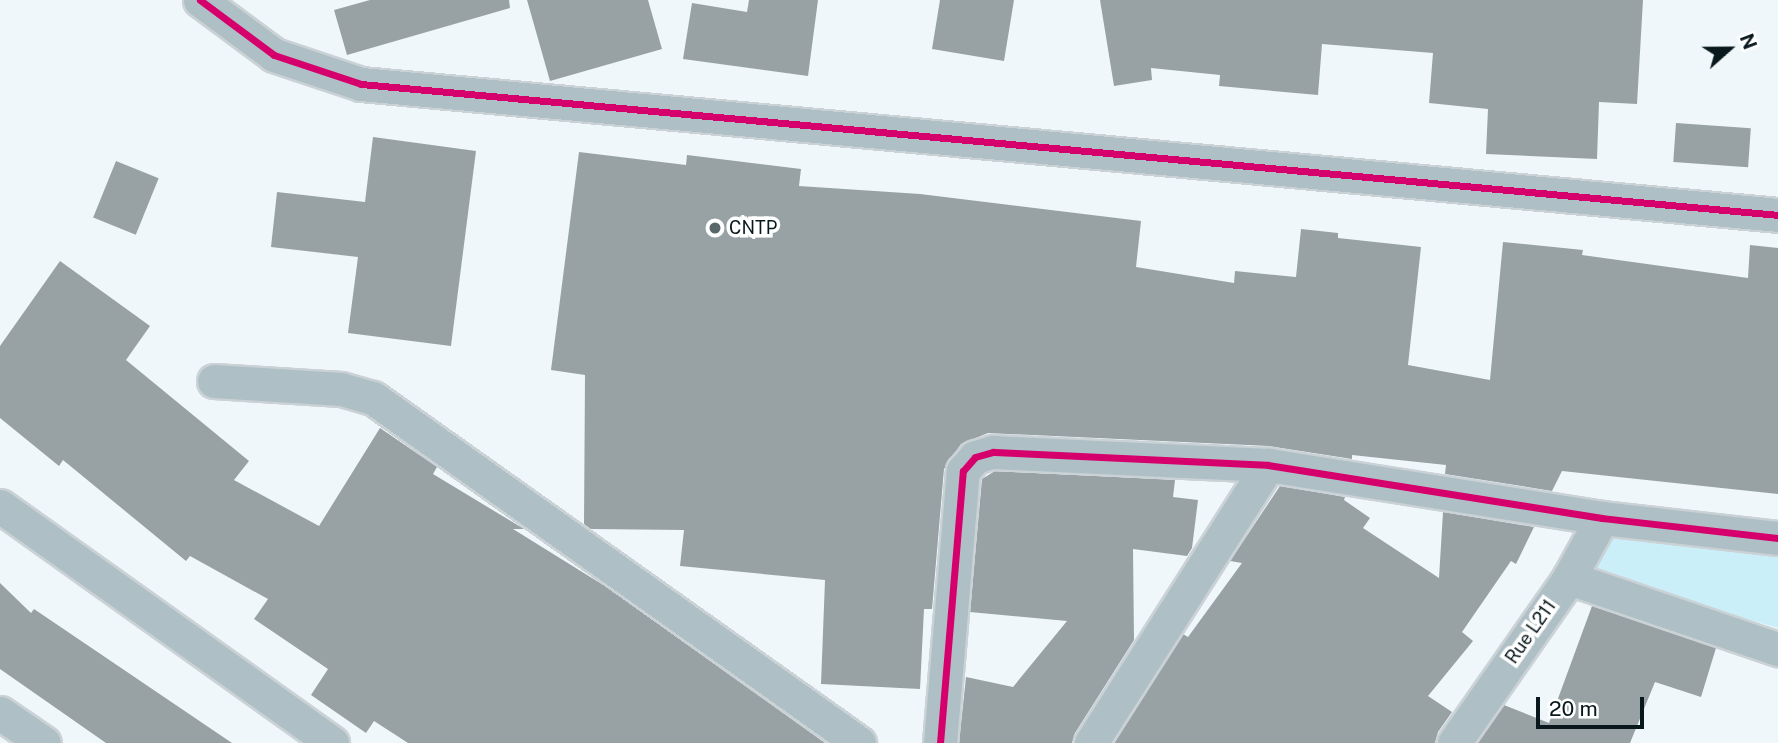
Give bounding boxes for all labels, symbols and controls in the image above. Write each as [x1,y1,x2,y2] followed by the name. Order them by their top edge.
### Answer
[1694,14,1764,84] north arrow
[1736,31,1762,52] text: N
[729,217,777,239] place label: CNTP
[707,220,723,236] marker: CNTP
[1501,596,1561,668] street label: Rue L211
[1540,684,1648,728] scale bar
[1549,696,1598,721] text: 20 m

